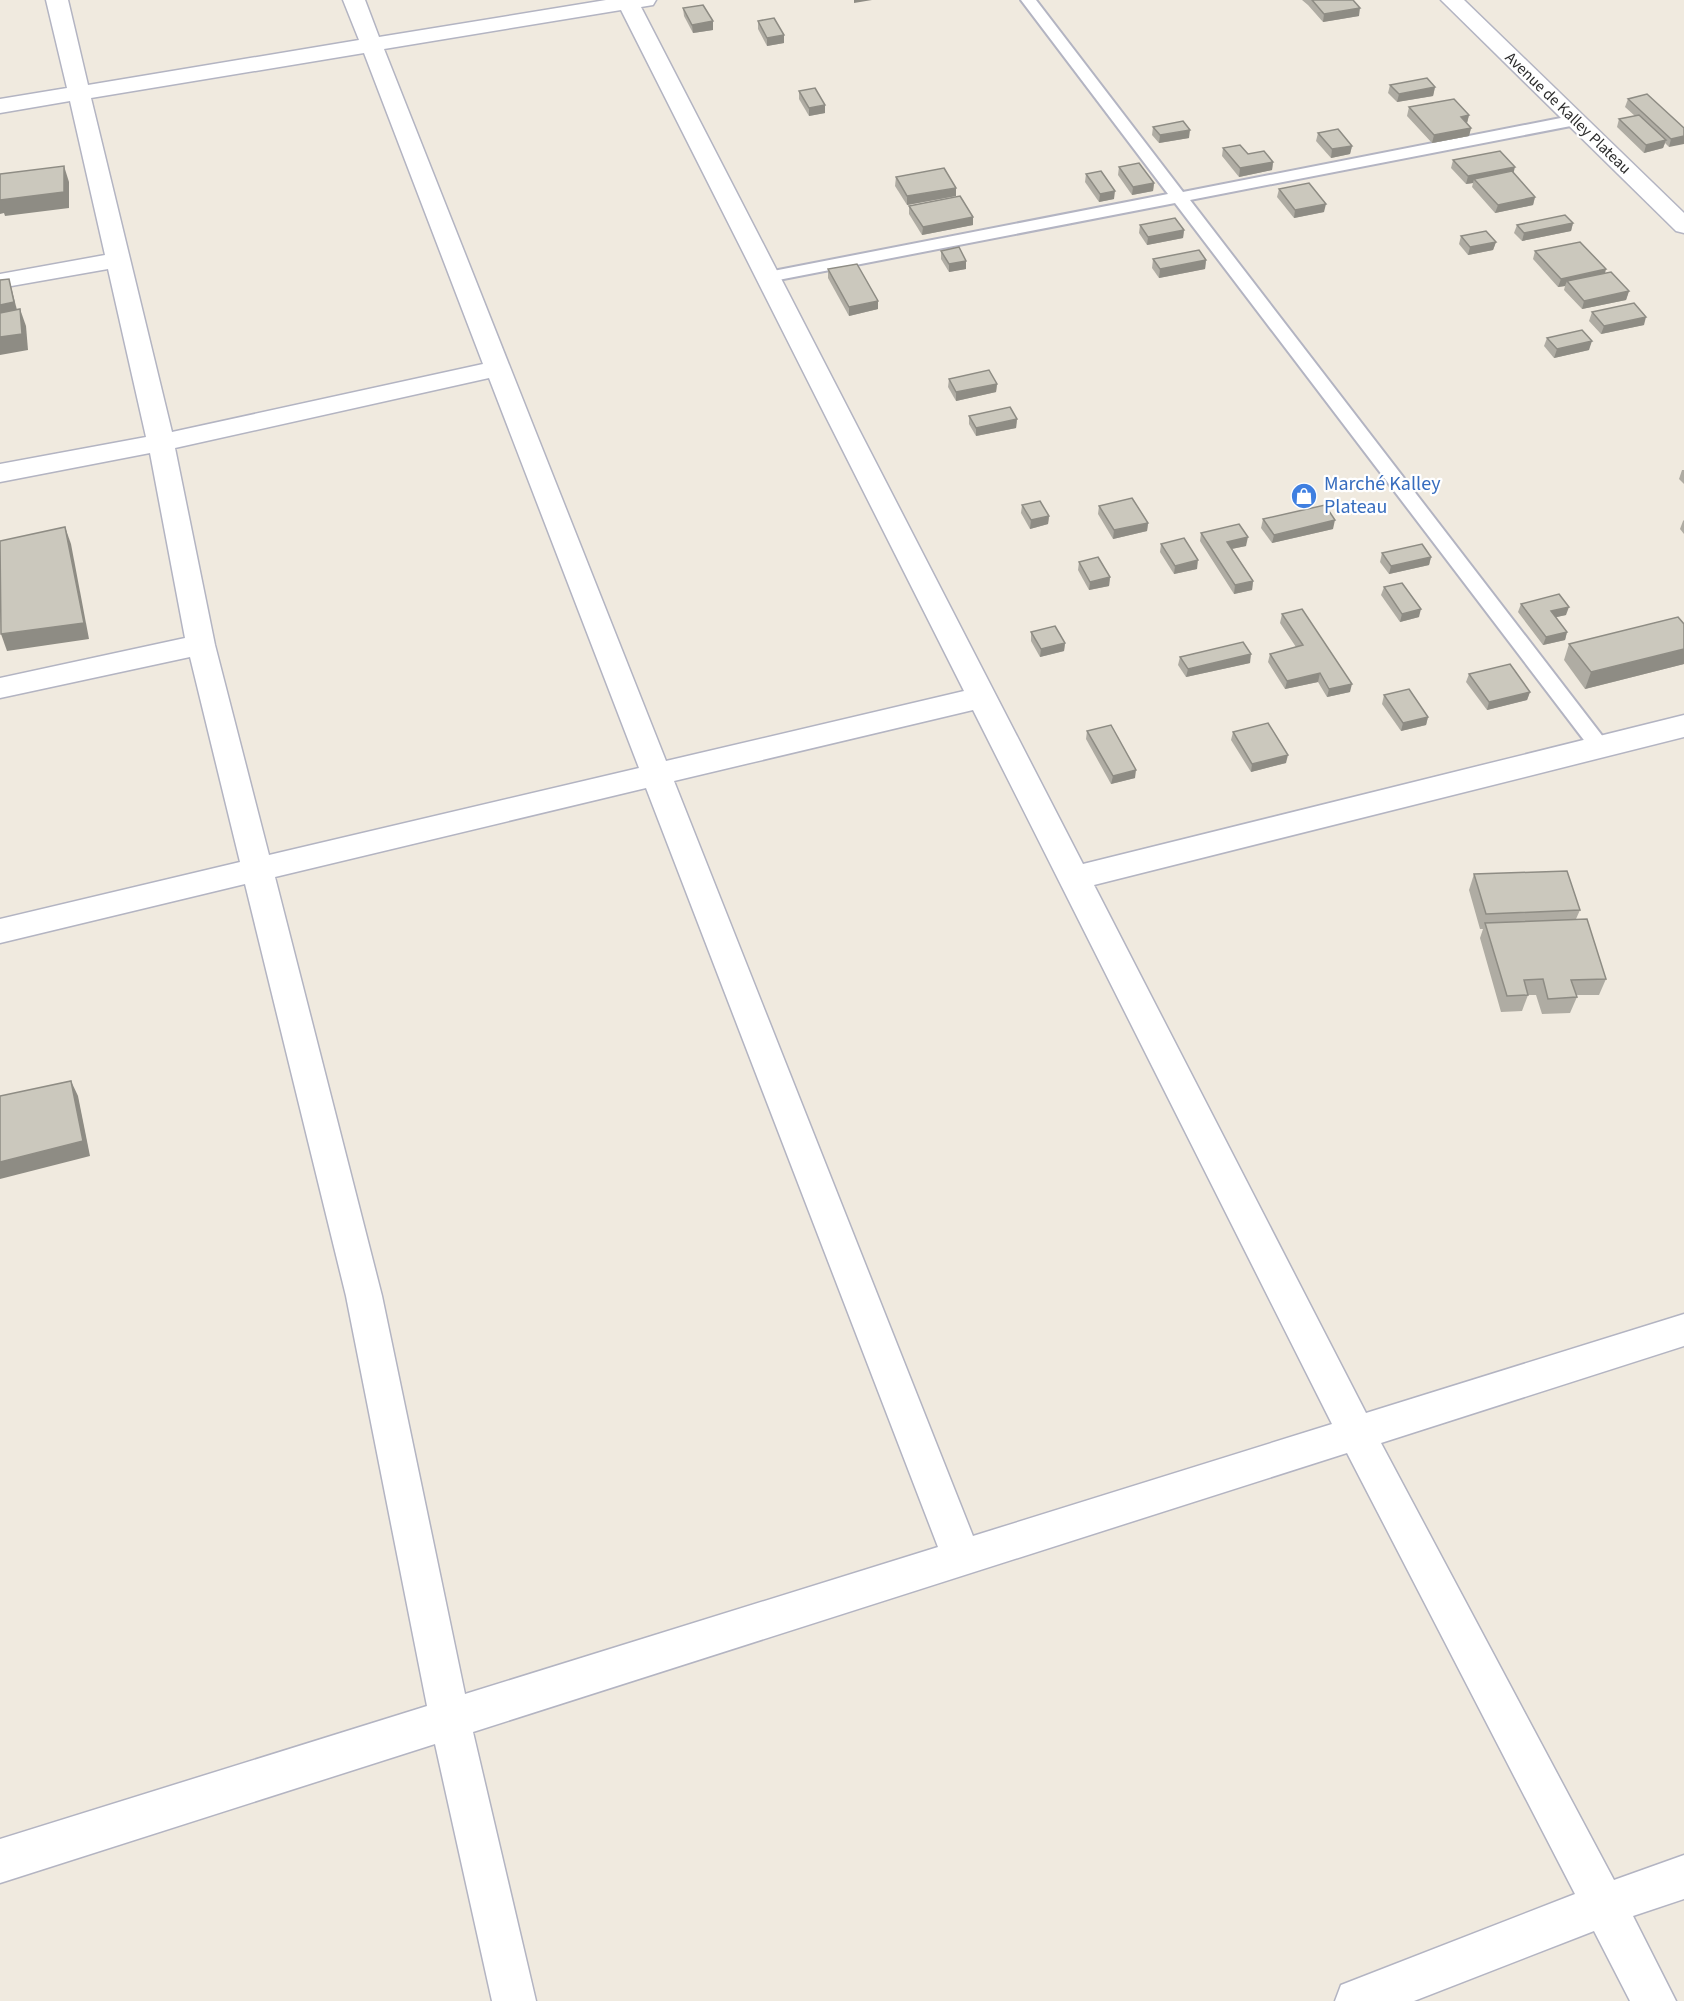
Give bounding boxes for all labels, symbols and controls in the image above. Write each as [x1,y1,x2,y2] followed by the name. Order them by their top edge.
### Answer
[1500,47,1636,179] street label: Avenue de Kalley Plateau
[1324,470,1441,521] place label: Marché Kalley Plateau
[1289,481,1319,511] shop icon: Marché Kalley Plateau

